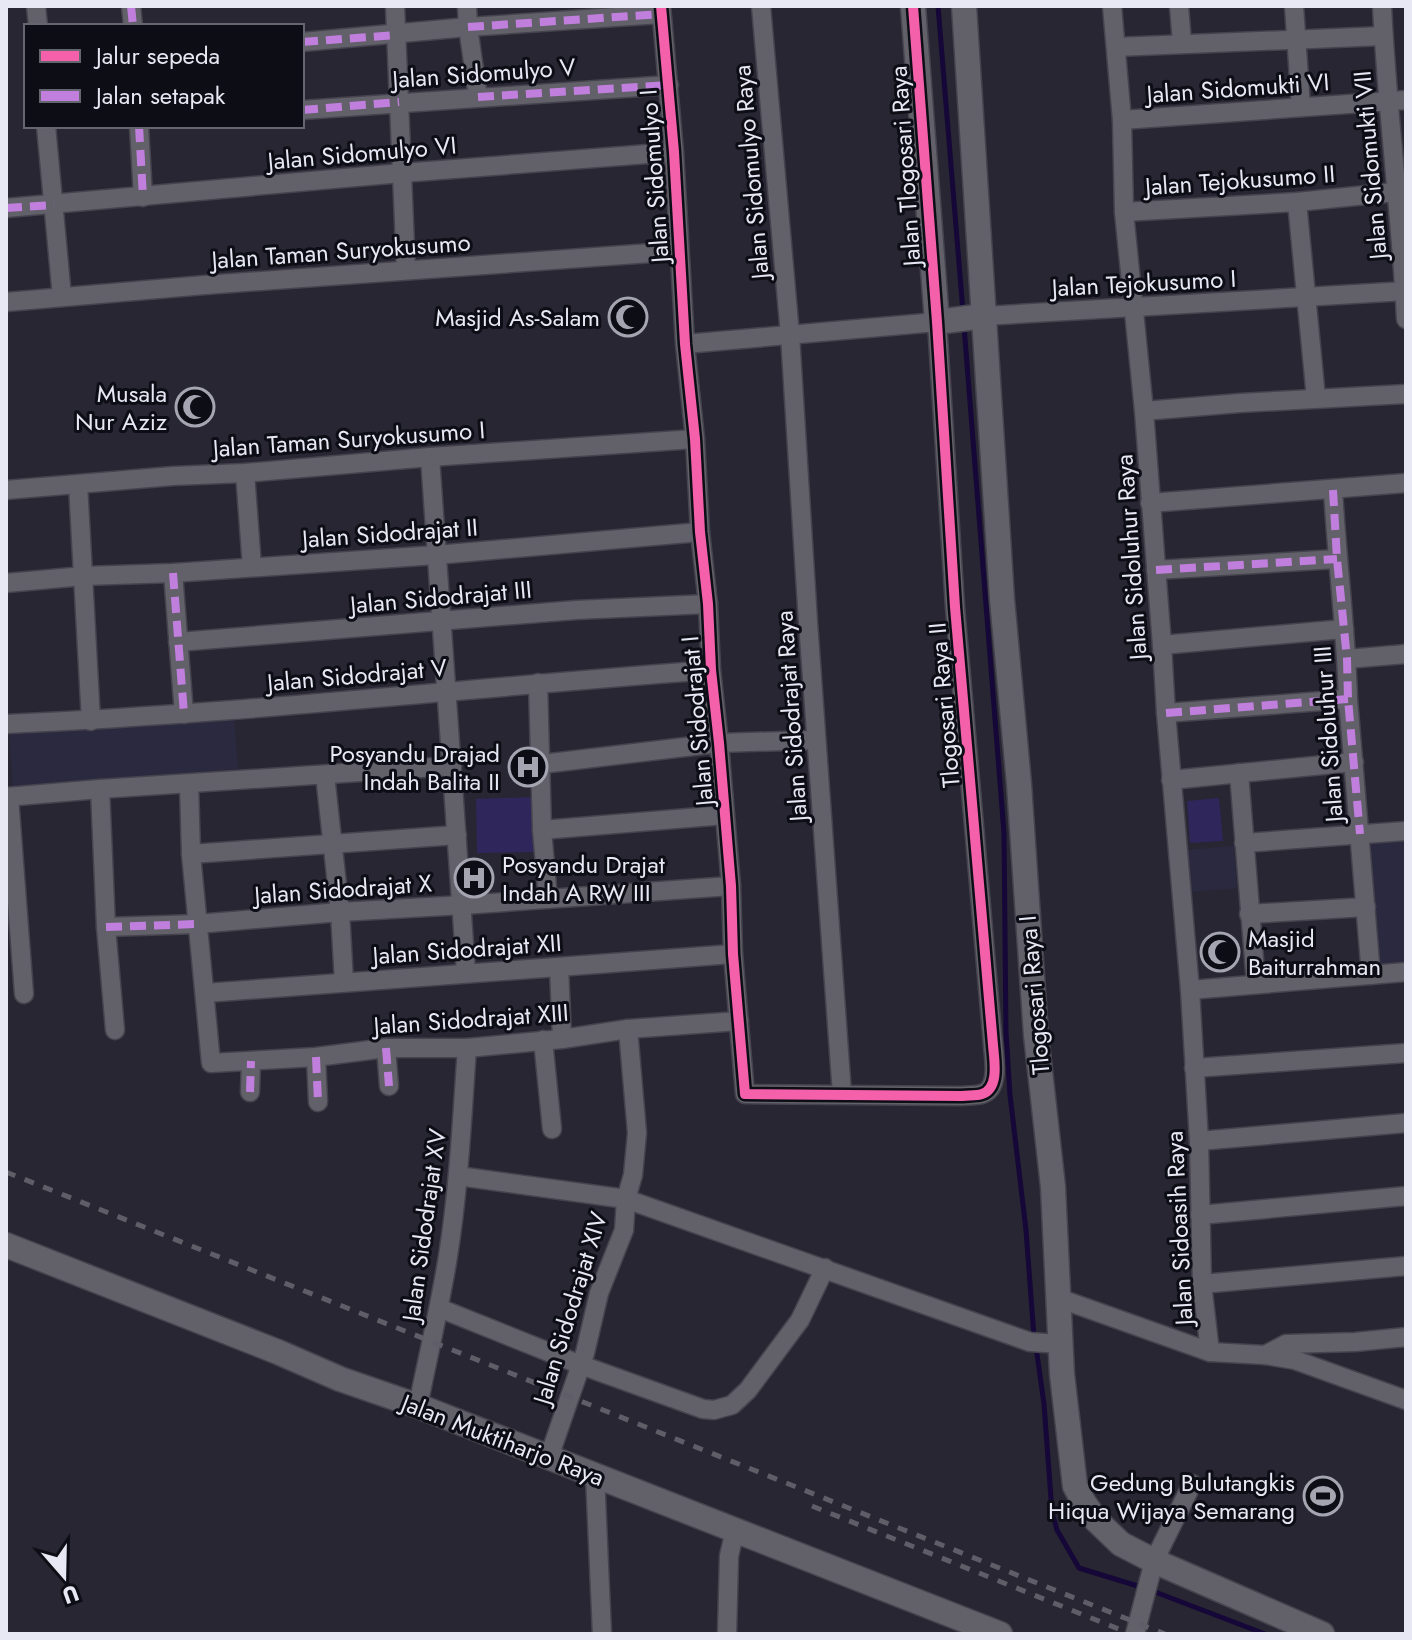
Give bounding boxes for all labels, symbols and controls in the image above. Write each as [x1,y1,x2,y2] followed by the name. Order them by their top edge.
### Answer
[24,24,304,128] legend
[93,38,220,73] text: Jalur sepeda
[388,49,577,97] street label: Jalan Sidomulyo V
[724,64,778,283] street label: Jalan Sidomulyo Raya
[1142,64,1331,112] street label: Jalan Sidomukti VI
[881,65,930,270] street label: Jalan Tlogosari Raya
[1344,69,1396,264] street label: Jalan Sidomukti VII
[93,78,226,113] text: Jalan setapak
[630,88,678,267] street label: Jalan Sidomulyo I
[263,127,458,179] street label: Jalan Sidomulyo VI
[1141,156,1336,204] street label: Jalan Tejokusumo II
[207,224,472,278] street label: Jalan Taman Suryokusumo
[1048,261,1237,305] street label: Jalan Tejokusumo I
[607,296,649,338] mosque icon: Masjid As-Salam
[435,300,600,335] place label: Masjid As-Salam
[75,376,167,439] place label: Musala Nur Aziz
[174,386,216,428] mosque icon: Musala Nur Aziz
[209,412,486,466] street label: Jalan Taman Suryokusumo I
[1106,453,1156,664] street label: Jalan Sidoluhur Raya
[298,509,479,557] street label: Jalan Sidodrajat II
[346,572,533,623] street label: Jalan Sidodrajat III
[766,609,816,826] street label: Jalan Sidodrajat Raya
[919,621,969,789] street label: Tlogosari Raya II
[672,635,722,810] street label: Jalan Sidodrajat I
[1304,645,1352,826] street label: Jalan Sidoluhur III
[263,650,448,701] street label: Jalan Sidodrajat V
[329,736,500,799] place label: Posyandu Drajad Indah Balita II
[507,746,549,788] hospital icon: Posyandu Drajad Indah Balita II
[502,847,665,910] place label: Posyandu Drajat Indah A RW III
[453,857,495,899] hospital icon: Posyandu Drajat Indah A RW III
[250,865,433,913] street label: Jalan Sidodrajat X
[1010,914,1058,1076] street label: Tlogosari Raya I
[1248,921,1381,984] place label: Masjid Baiturrahman
[368,925,563,973] street label: Jalan Sidodrajat XII
[1199,931,1241,973] mosque icon: Masjid Baiturrahman
[369,995,570,1043] street label: Jalan Sidodrajat XIII
[393,1126,455,1327] street label: Jalan Sidodrajat XV
[1156,1130,1202,1329] street label: Jalan Sidoasih Raya
[523,1207,616,1411] street label: Jalan Sidodrajat XIV
[394,1384,609,1495] street label: Jalan Muktiharjo Raya
[1048,1465,1295,1528] place label: Gedung Bulutangkis Hiqua Wijaya Semarang
[1302,1475,1344,1517] sports icon: Gedung Bulutangkis Hiqua Wijaya Semarang
[24,1536,104,1616] north arrow
[58,1577,84,1612] text: U

